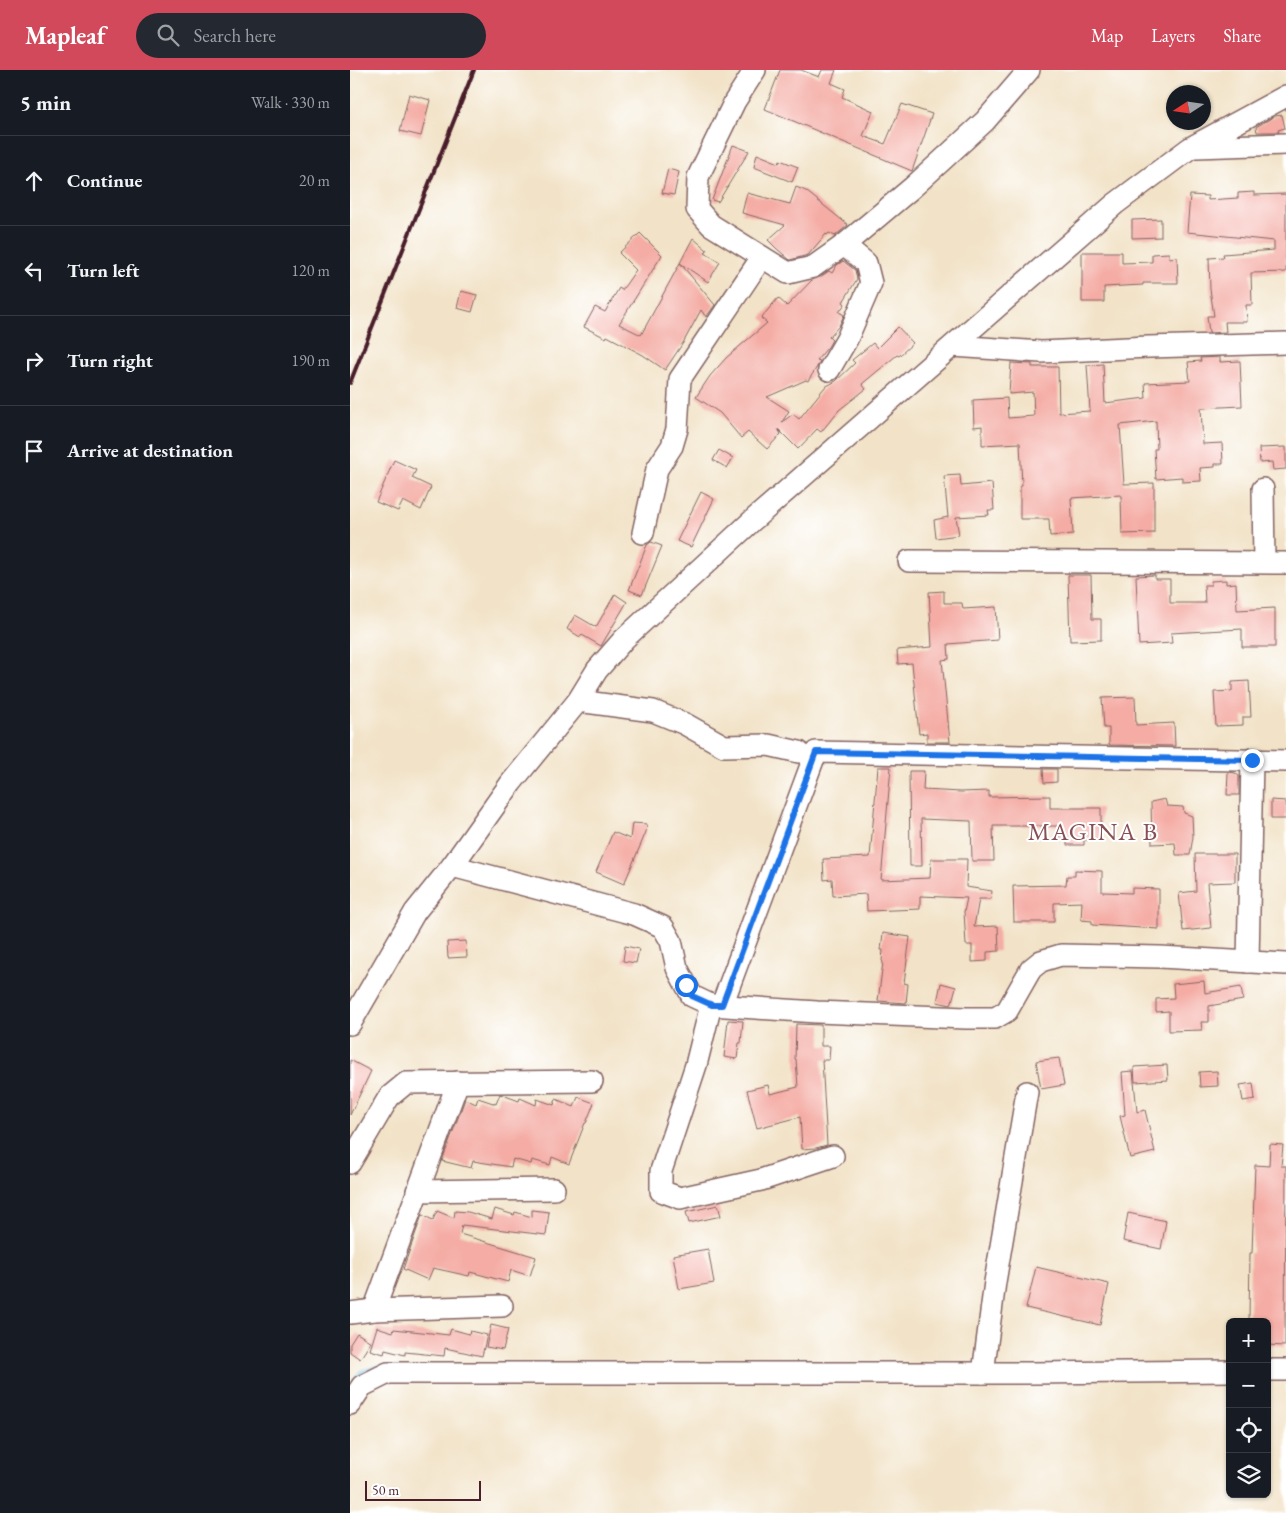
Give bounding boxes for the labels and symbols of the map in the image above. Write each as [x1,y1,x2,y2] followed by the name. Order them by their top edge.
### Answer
[1166,85,1211,130] north arrow
[1241,749,1264,772] route end
[1028,815,1158,847] district label: MAGINA B
[675,974,698,997] route start
[365,1478,481,1501] scale bar

